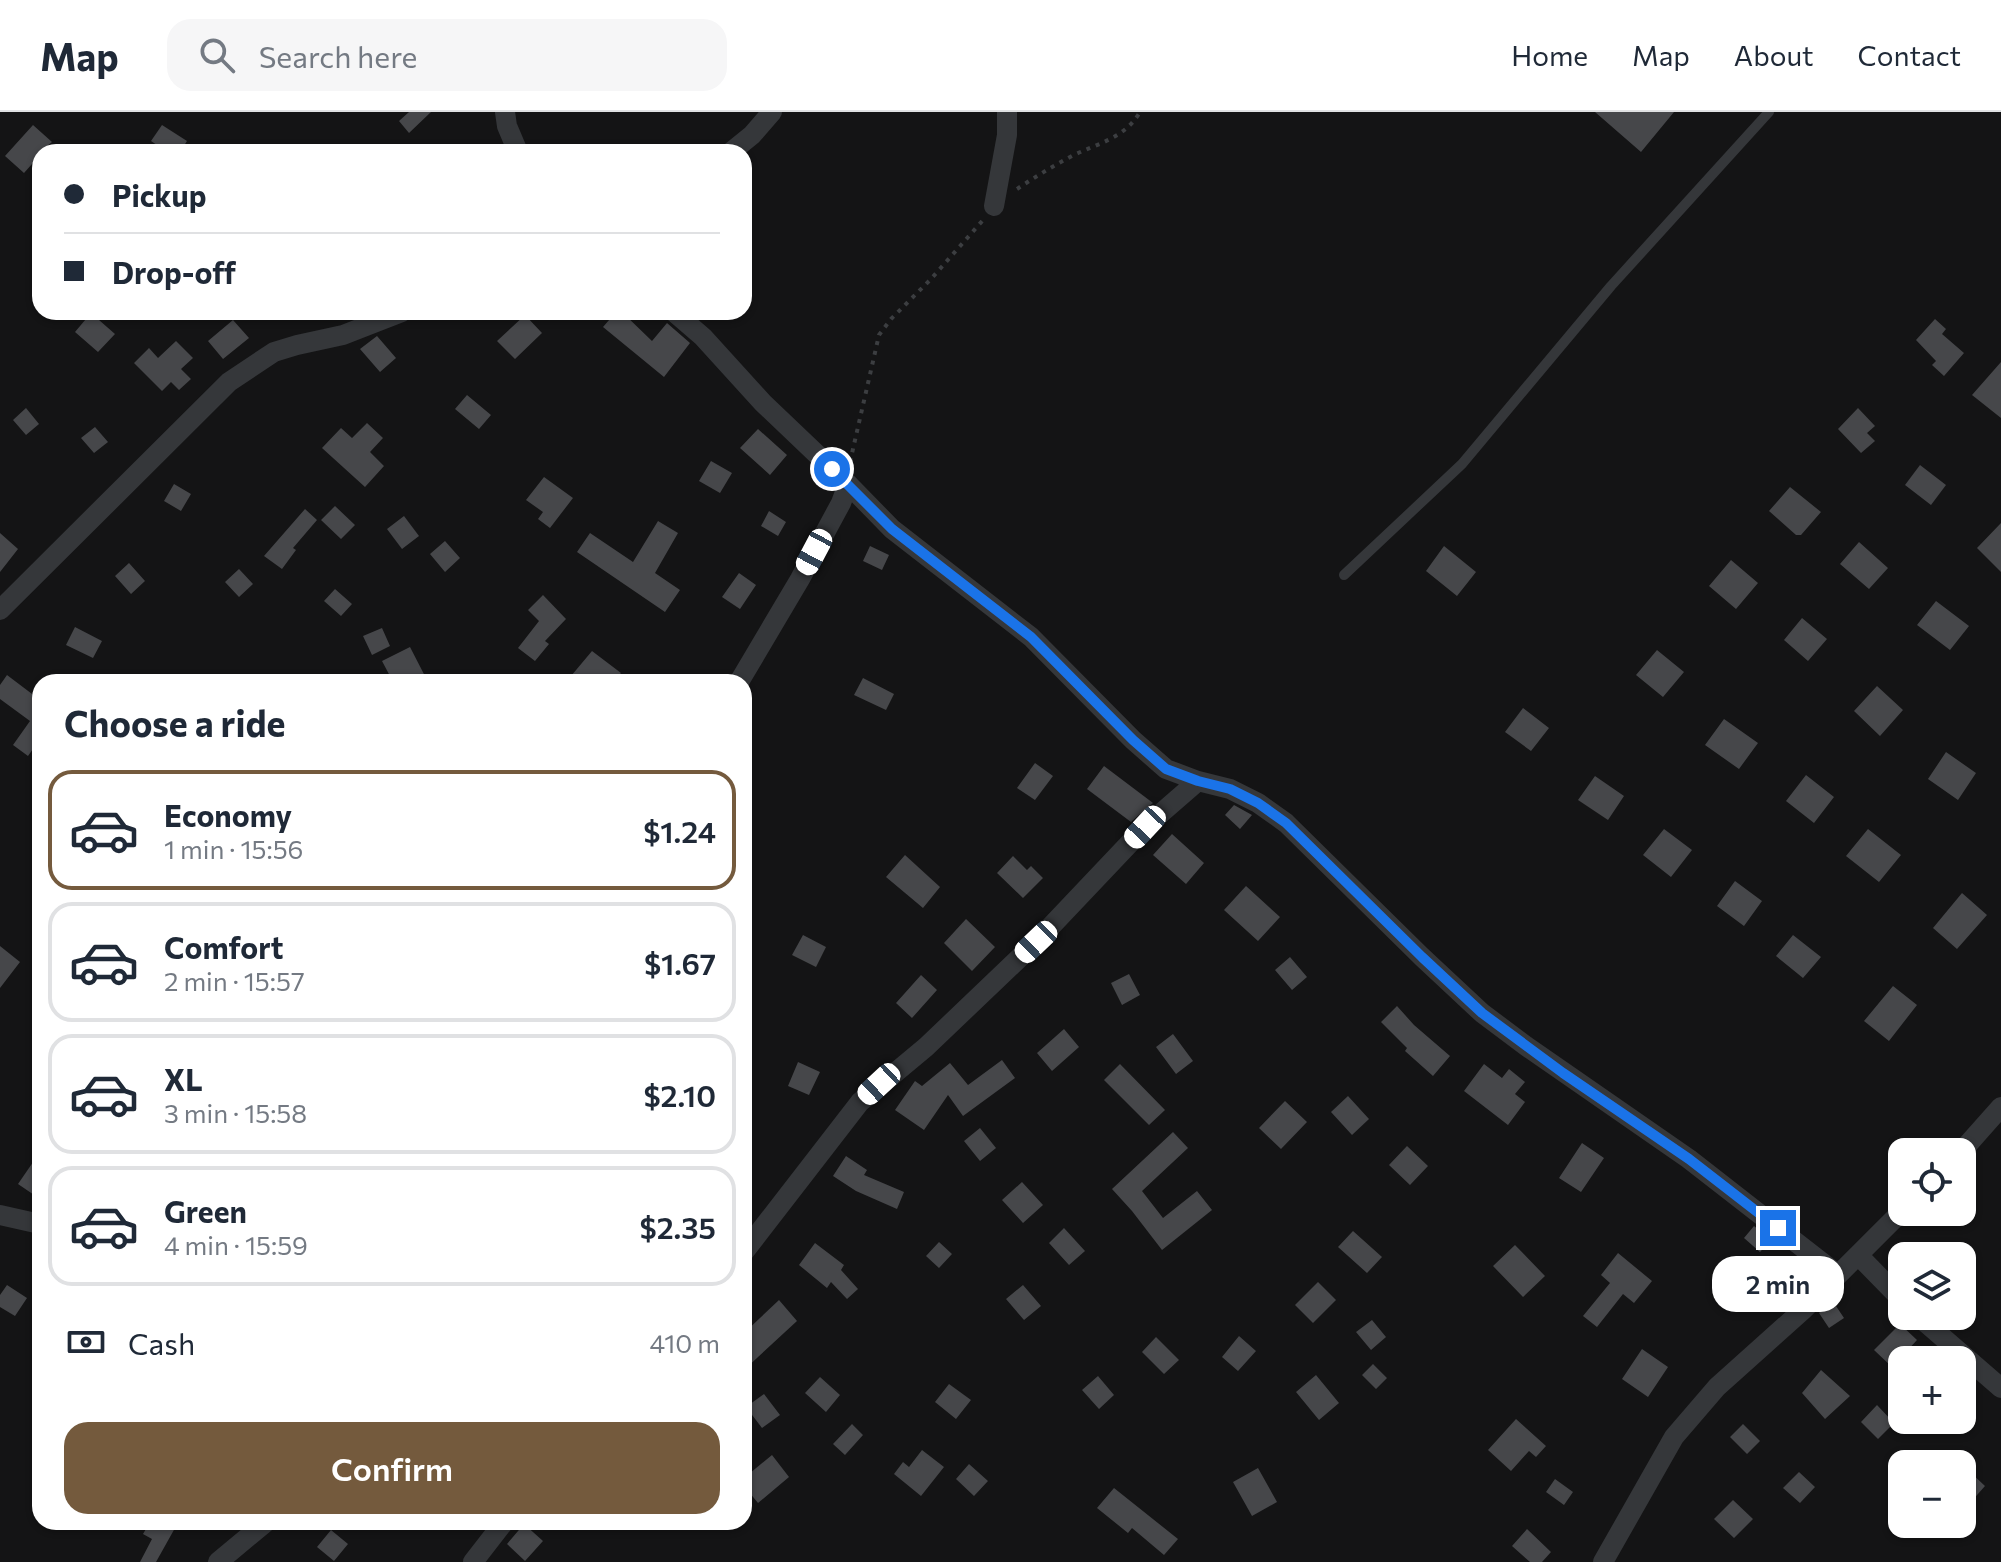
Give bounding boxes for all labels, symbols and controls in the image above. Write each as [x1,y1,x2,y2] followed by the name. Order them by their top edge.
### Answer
[167,19,727,91] search box
[40,32,119,79] text: Map
[195,33,239,77] icon: search
[259,37,417,74] text: Search here
[1511,38,1588,72] text: Home
[1632,38,1690,72] text: Map
[1734,38,1814,72] text: About
[1858,38,1961,72] text: Contact
[112,176,206,213] text: Pickup
[112,253,236,290] text: Drop-off
[814,451,850,487] route start
[792,525,836,579] car
[64,700,285,744] text: Choose a ride
[68,794,140,866] icon: car
[164,796,292,833] text: Economy
[1120,801,1170,853] car
[643,812,716,849] text: $1.24
[164,833,303,864] text: 1 min · 15:56
[1010,917,1062,967] car
[68,926,140,998] icon: car
[164,928,283,965] text: Comfort
[644,944,716,981] text: $1.67
[164,965,305,996] text: 2 min · 15:57
[68,1058,140,1130] icon: car
[853,1059,905,1109] car
[164,1060,203,1097] text: XL
[643,1076,716,1113] text: $2.10
[164,1097,307,1128] text: 3 min · 15:58
[1888,1138,1976,1538] map controls
[1888,1138,1976,1226] button: locate
[68,1190,140,1262] icon: car
[164,1192,247,1229] text: Green
[640,1208,716,1245] text: $2.35
[1760,1210,1796,1246] route end
[164,1229,308,1260] text: 4 min · 15:59
[1888,1242,1976,1330] button: layers
[1712,1256,1844,1312] callout: 2 min
[1746,1268,1810,1299] text: 2 min
[64,1320,108,1364] icon: cash
[128,1324,195,1361] text: Cash
[649,1327,720,1358] text: 410 m
[1888,1346,1976,1434] button: +
[64,1422,720,1514] button: Confirm
[1888,1450,1976,1538] button: −

